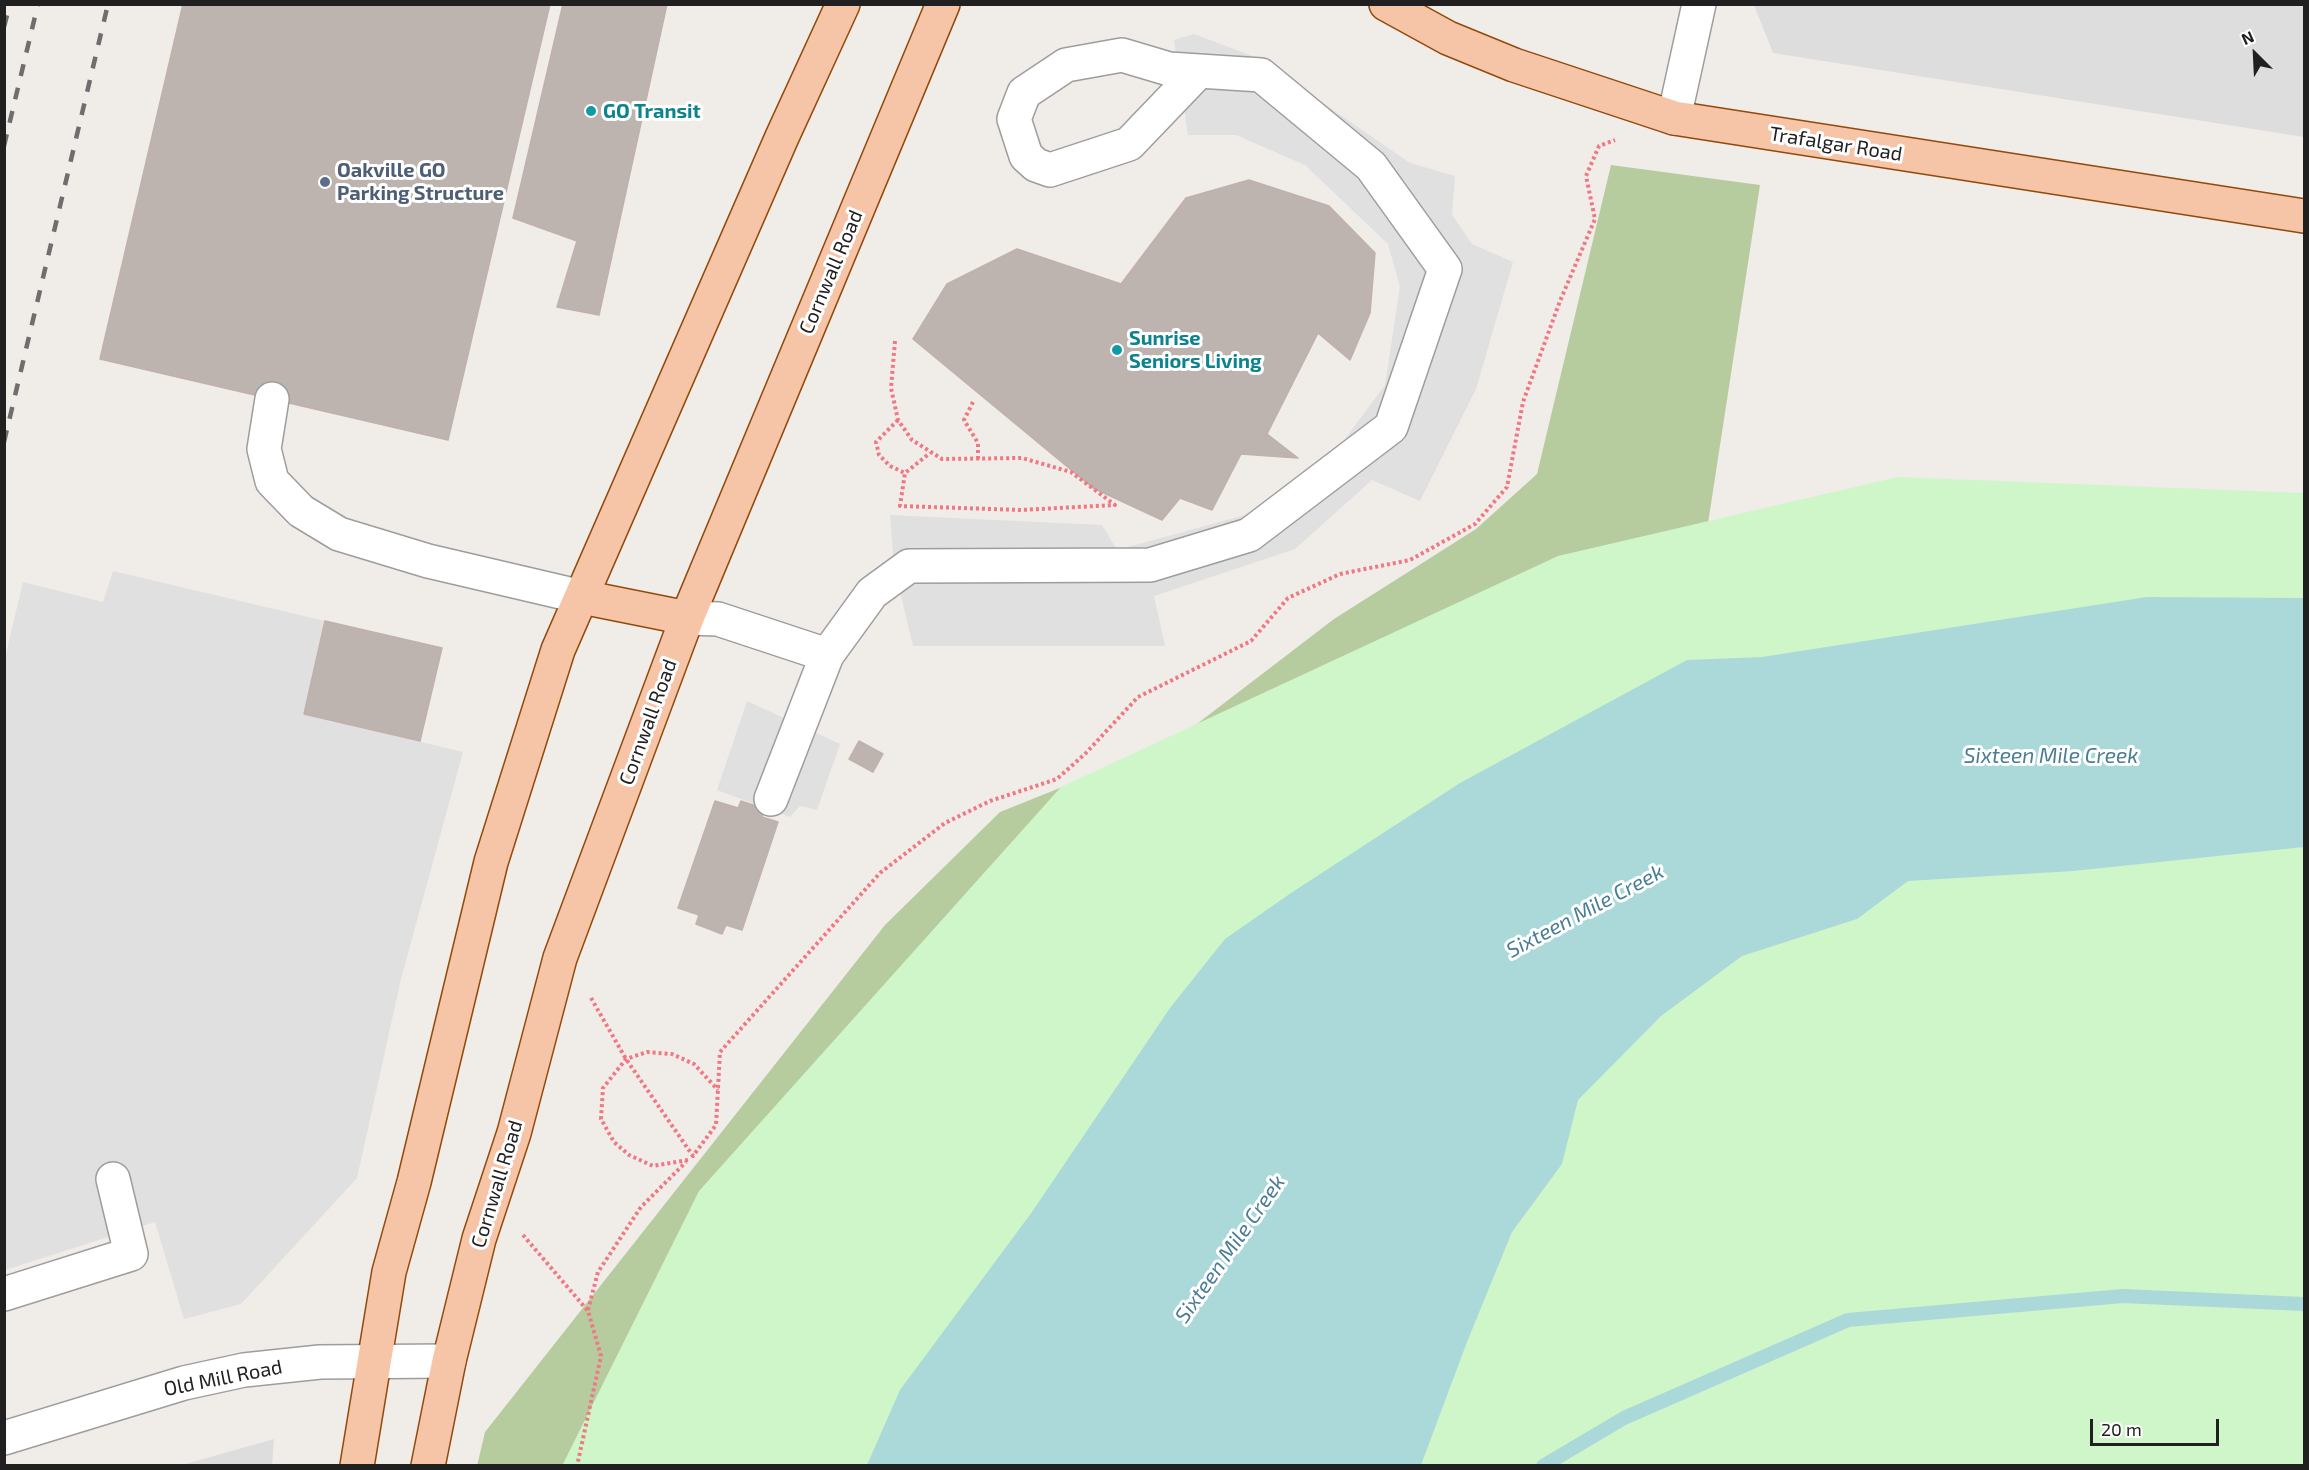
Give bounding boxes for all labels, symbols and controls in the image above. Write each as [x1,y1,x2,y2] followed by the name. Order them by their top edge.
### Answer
[2225,24,2285,84] north arrow
[2238,26,2257,48] text: N
[603,99,701,123] place label: GO Transit
[584,104,598,118] marker: GO Transit
[1768,122,1904,166] street label: Trafalgar Road
[337,158,504,205] place label: Oakville GO Parking Structure
[318,175,332,189] marker: Oakville GO Parking Structure
[794,206,868,338] street label: Cornwall Road
[1129,326,1262,373] place label: Sunrise Seniors Living
[1110,343,1124,357] marker: Sunrise Seniors Living
[614,656,682,788] street label: Cornwall Road
[1964,743,2138,769] water label: Sixteen Mile Creek
[1502,859,1668,963] water label: Sixteen Mile Creek
[466,1117,528,1251] street label: Cornwall Road
[1170,1170,1290,1328] water label: Sixteen Mile Creek
[162,1355,284,1401] street label: Old Mill Road
[2093,1407,2222,1445] scale bar
[2101,1418,2142,1440] text: 20 m

